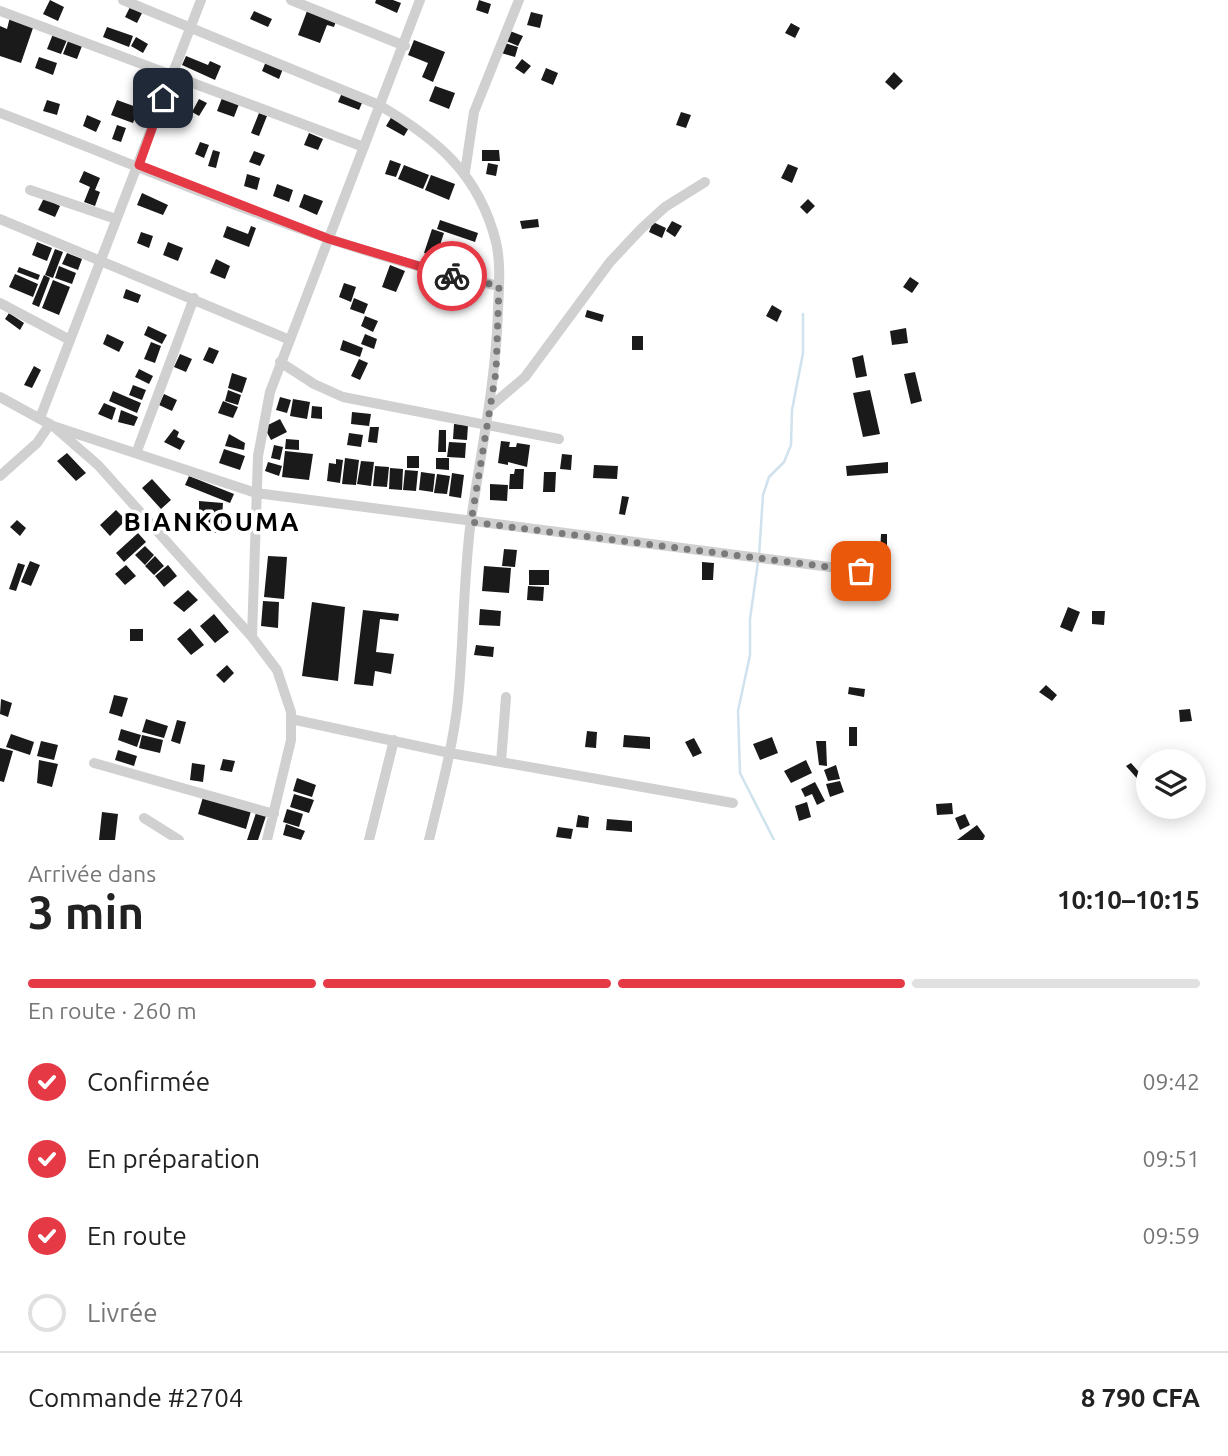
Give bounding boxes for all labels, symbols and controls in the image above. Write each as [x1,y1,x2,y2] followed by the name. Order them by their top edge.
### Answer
[133,68,193,128] pin
[144,79,182,117] icon: home
[417,241,487,311] courier
[433,257,471,295] icon: bike
[124,507,300,536] district label: BIANKOUMA
[831,541,891,601] pin
[842,552,880,590] icon: bag
[1136,749,1206,819] map controls
[1136,749,1206,819] button: layers
[28,861,156,886] text: Arrivée dans
[1057,885,1200,914] text: 10:10–10:15
[28,886,144,938] text: 3 min
[28,998,197,1023] text: En route · 260 m
[28,1063,66,1101] icon: check
[87,1067,210,1096] text: Confirmée
[1142,1069,1200,1094] text: 09:42
[28,1140,66,1178] icon: check
[87,1144,260,1173] text: En préparation
[1142,1146,1200,1171] text: 09:51
[28,1217,66,1255] icon: check
[87,1221,187,1250] text: En route
[1142,1223,1200,1248] text: 09:59
[87,1298,158,1327] text: Livrée
[28,1383,244,1412] text: Commande #2704
[1081,1383,1200,1412] text: 8 790 CFA

